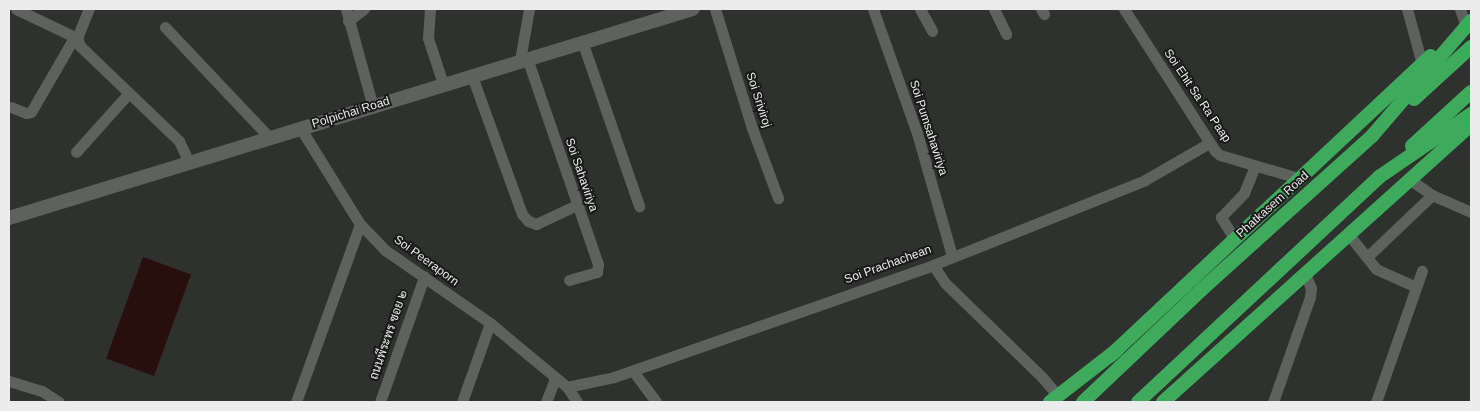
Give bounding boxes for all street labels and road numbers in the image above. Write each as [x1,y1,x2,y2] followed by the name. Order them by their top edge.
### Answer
[1160,47,1234,145] street label: Soi Ehit Sa Ra Paap
[742,71,774,129] street label: Soi Sriviroj
[906,79,950,177] street label: Soi Pumsahaviriya
[310,94,392,132] street label: Polpichai Road
[562,136,600,214] street label: Soi Sahaviriya
[1234,169,1312,241] street label: Phatkasem Road
[391,233,461,289] street label: Soi Peeraporn
[843,243,933,287] street label: Soi Prachachean
[367,288,411,382] street label: ถนนพีระพร ซอย ๒

